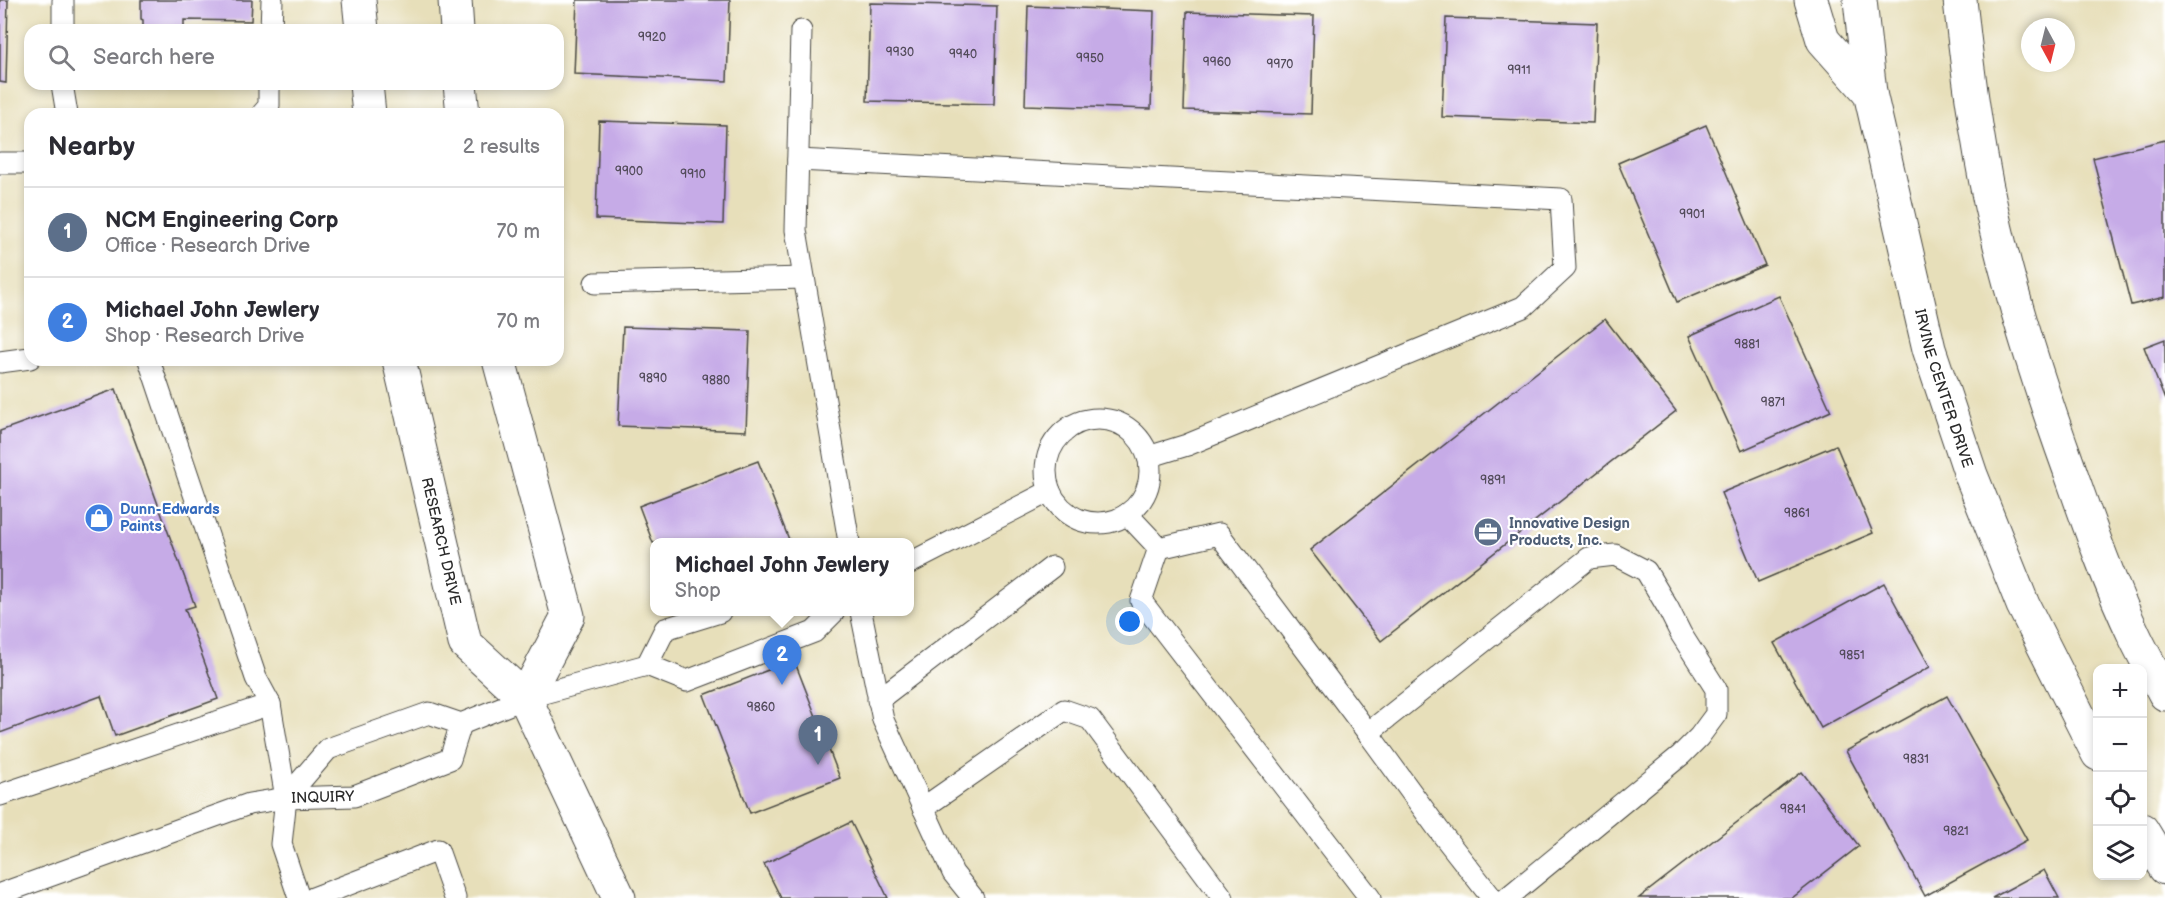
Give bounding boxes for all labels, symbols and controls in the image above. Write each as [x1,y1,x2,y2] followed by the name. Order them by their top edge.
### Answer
[2021,18,2075,72] north arrow
[24,24,564,90] search box
[638,30,666,45] house number: 9920
[45,41,78,74] icon: search
[93,44,215,71] text: Search here
[886,45,914,60] house number: 9930
[949,47,977,62] house number: 9940
[1076,51,1104,66] house number: 9950
[1203,55,1231,70] house number: 9960
[1267,57,1293,72] house number: 9970
[1507,63,1531,78] house number: 9911
[48,132,135,163] text: Nearby
[463,135,540,159] text: 2 results
[615,164,643,179] house number: 9900
[680,167,706,182] house number: 9910
[105,207,339,234] text: NCM Engineering Corp
[1679,207,1705,222] house number: 9901
[63,220,72,244] text: 1
[496,220,540,244] text: 70 m
[105,234,310,258] text: Office · Research Drive
[105,297,319,324] text: Michael John Jewlery
[1911,307,1977,470] street label: IRVINE CENTER DRIVE
[62,310,73,334] text: 2
[496,310,540,334] text: 70 m
[105,324,304,348] text: Shop · Research Drive
[1734,337,1760,352] house number: 9881
[639,371,667,386] house number: 9890
[702,373,730,388] house number: 9880
[1761,395,1785,410] house number: 9871
[1480,473,1506,488] house number: 9891
[417,475,465,607] street label: RESEARCH DRIVE
[120,500,220,536] place label: Dunn-Edwards Paints
[83,502,115,534] shop icon: Dunn-Edwards Paints
[1784,506,1810,521] house number: 9861
[1509,514,1630,550] place label: Innovative Design Products, Inc.
[1472,516,1504,548] office icon: Innovative Design Products, Inc.
[650,538,914,616] popup
[675,552,889,579] text: Michael John Jewlery
[675,579,721,603] text: Shop
[1115,607,1144,636] your location
[762,636,802,685] pin: 2
[1839,648,1865,663] house number: 9851
[2093,664,2147,880] map controls
[2093,664,2147,718] button: +
[747,700,775,715] house number: 9860
[798,716,838,765] pin: 1
[2093,718,2147,772] button: −
[1903,752,1929,767] house number: 9831
[2093,772,2147,826] button: locate
[291,786,355,807] street label: INQUIRY
[1780,802,1806,817] house number: 9841
[1943,824,1969,839] house number: 9821
[2093,826,2147,880] button: layers

